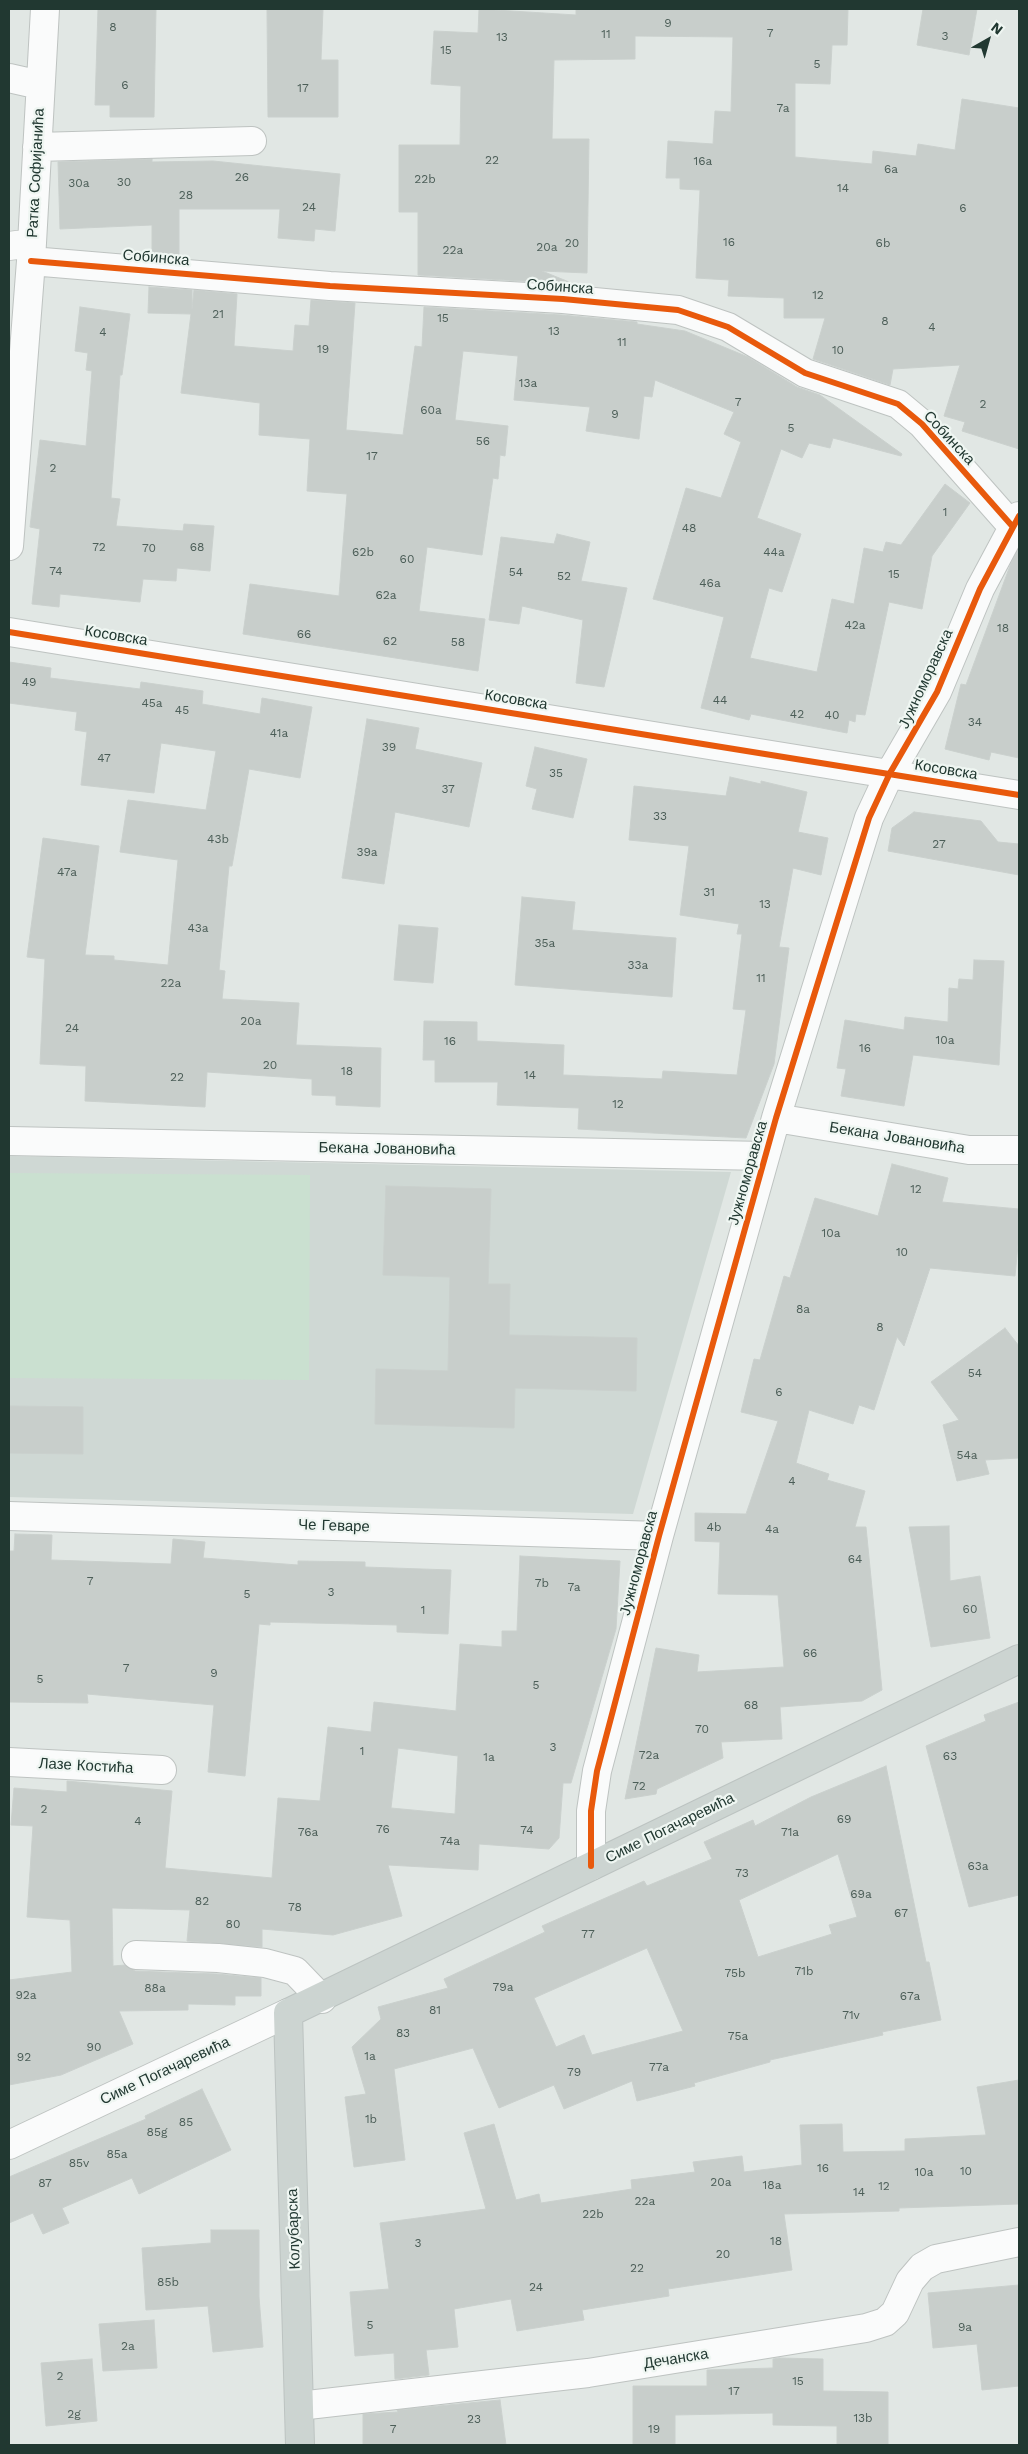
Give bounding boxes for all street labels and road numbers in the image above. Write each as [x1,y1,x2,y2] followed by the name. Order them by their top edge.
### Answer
[24,108,48,238] street label: Ратка Софијанића
[122,246,190,270] street label: Собинска
[526,276,594,298] street label: Собинска
[920,407,978,469] street label: Собинска
[83,622,149,650] street label: Косовска
[895,626,957,732] street label: Јужноморавска
[483,686,549,714] street label: Косовска
[913,756,979,784] street label: Косовска
[828,1118,966,1158] street label: Бекана Јовановића
[725,1119,771,1227] street label: Јужноморавска
[318,1139,456,1159] street label: Бекана Јовановића
[616,1509,662,1617] street label: Јужноморавска
[298,1516,370,1536] street label: Че Геваре
[38,1755,134,1777] street label: Лазе Костића
[603,1789,737,1867] street label: Симе Погачаревића
[97,2033,233,2109] street label: Симе Погачаревића
[284,2188,304,2270] street label: Колубарска
[642,2345,710,2373] street label: Дечанска

